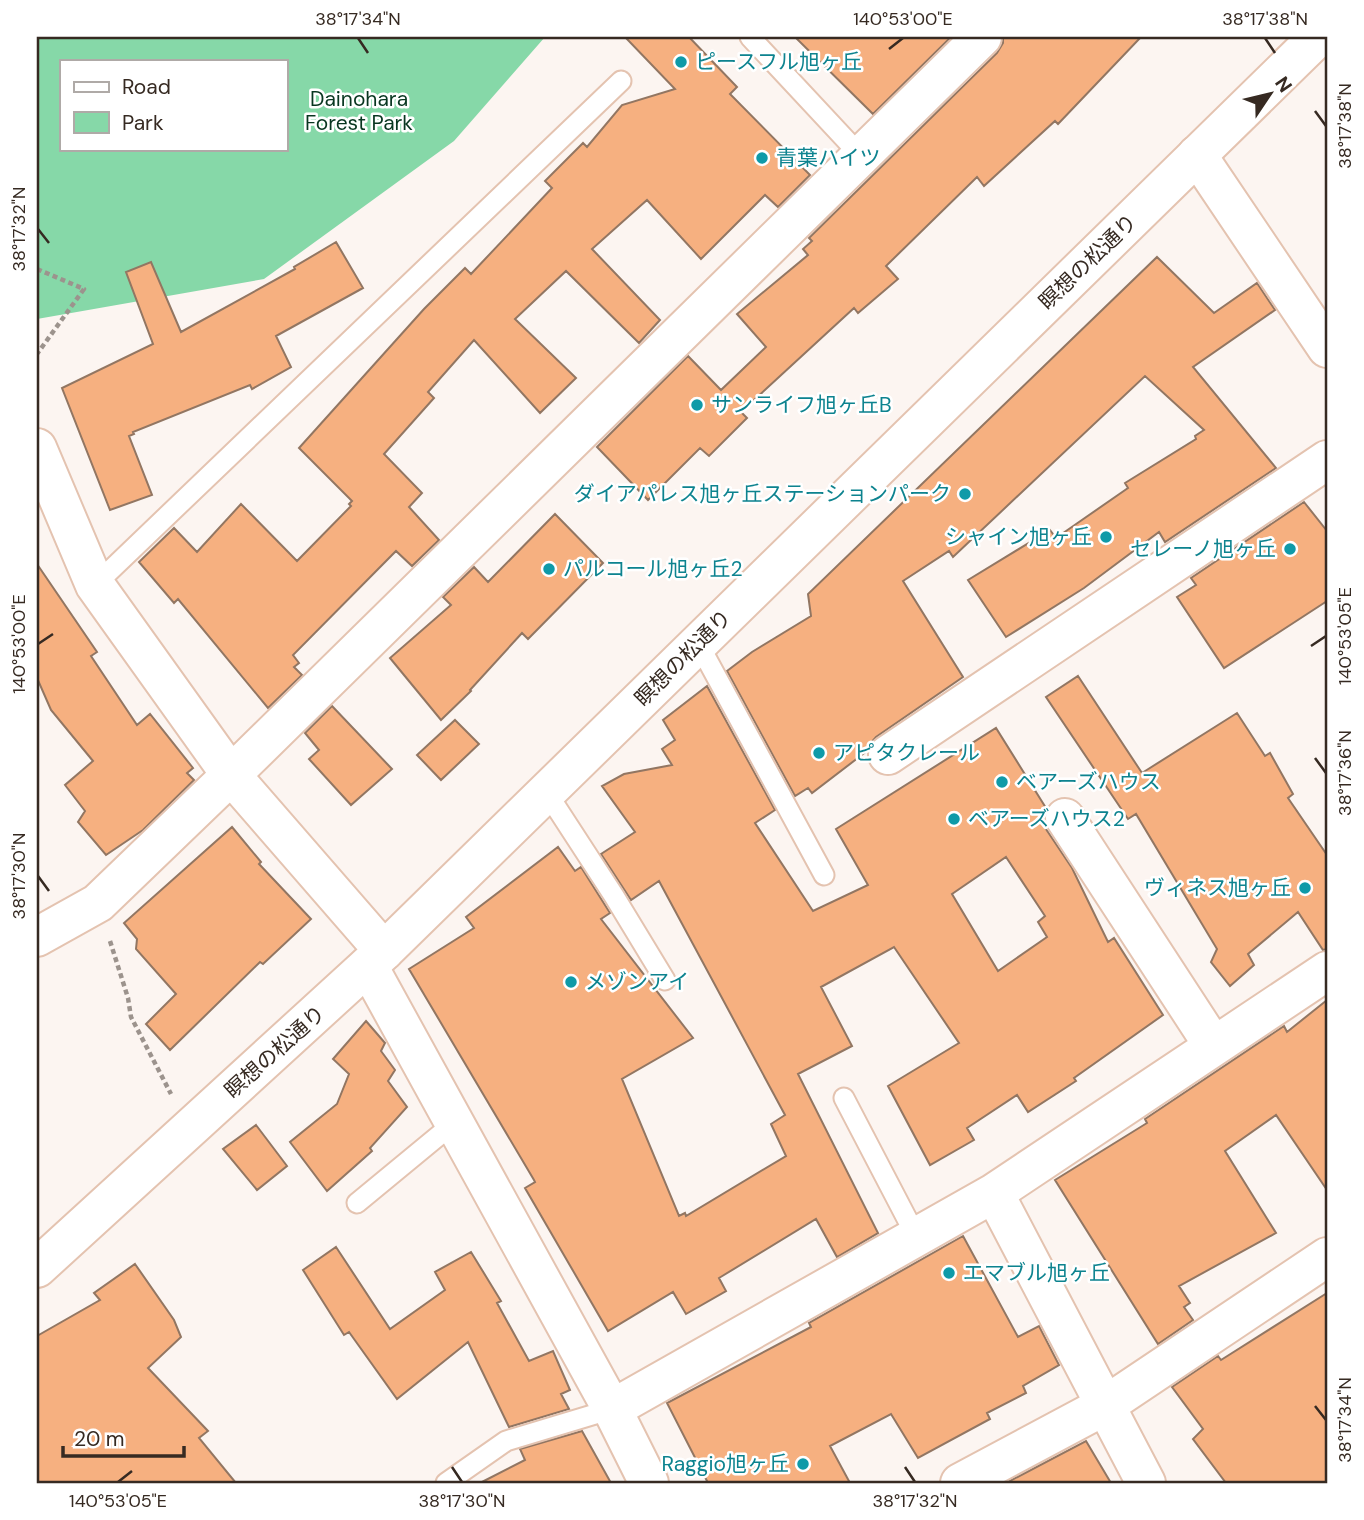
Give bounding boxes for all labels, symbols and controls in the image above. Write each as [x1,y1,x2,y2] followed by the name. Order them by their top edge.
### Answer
[315,7,401,31] text: 38°17'34"N
[853,7,953,31] text: 140°53'00"E
[1222,7,1308,31] text: 38°17'38"N
[695,48,862,76] place label: ピースフル旭ヶ丘
[673,54,689,70] marker: ピースフル旭ヶ丘
[60,60,287,150] legend
[1234,60,1304,130] north arrow
[1269,72,1298,97] text: N
[122,73,171,101] text: Road
[1333,83,1357,169] text: 38°17'38"N
[305,85,413,137] park label: Dainohara Forest Park
[122,109,164,137] text: Park
[776,144,881,172] place label: 青葉ハイツ
[754,150,770,166] marker: 青葉ハイツ
[7,186,31,272] text: 38°17'32"N
[1033,208,1143,316] street label: 瞑想の松通り
[711,391,892,419] place label: サンライフ旭ヶ丘B
[689,397,705,413] marker: サンライフ旭ヶ丘B
[574,480,951,508] place label: ダイアパレス旭ヶ丘ステーションパーク
[957,486,973,502] marker: ダイアパレス旭ヶ丘ステーションパーク
[945,523,1092,551] place label: シャイン旭ヶ丘
[1098,529,1114,545] marker: シャイン旭ヶ丘
[1130,535,1276,563] place label: セレーノ旭ヶ丘
[1282,541,1298,557] marker: セレーノ旭ヶ丘
[563,555,743,583] place label: パルコール旭ヶ丘2
[541,561,557,577] marker: パルコール旭ヶ丘2
[1333,587,1357,685] text: 140°53'05"E
[7,594,31,694] text: 140°53'00"E
[629,604,737,712] street label: 瞑想の松通り
[1333,730,1357,816] text: 38°17'36"N
[833,739,980,767] place label: アピタクレール
[811,745,827,761] marker: アピタクレール
[1016,768,1161,796] place label: ベアーズハウス
[994,774,1010,790] marker: ベアーズハウス
[968,805,1125,833] place label: ベアーズハウス2
[946,811,962,827] marker: ベアーズハウス2
[7,832,31,920] text: 38°17'30"N
[1144,874,1291,902] place label: ヴィネス旭ヶ丘
[1297,880,1313,896] marker: ヴィネス旭ヶ丘
[585,968,689,996] place label: メゾンアイ
[563,974,579,990] marker: メゾンアイ
[219,999,331,1105] street label: 瞑想の松通り
[963,1259,1110,1287] place label: エマブル旭ヶ丘
[941,1265,957,1281] marker: エマブル旭ヶ丘
[1333,1377,1357,1463] text: 38°17'34"N
[63,1415,184,1459] scale bar
[74,1425,125,1453] text: 20 m
[661,1450,789,1478] place label: Raggio旭ヶ丘
[795,1456,811,1472] marker: Raggio旭ヶ丘
[69,1489,167,1513] text: 140°53'05"E
[418,1489,506,1513] text: 38°17'30"N
[872,1489,958,1513] text: 38°17'32"N

